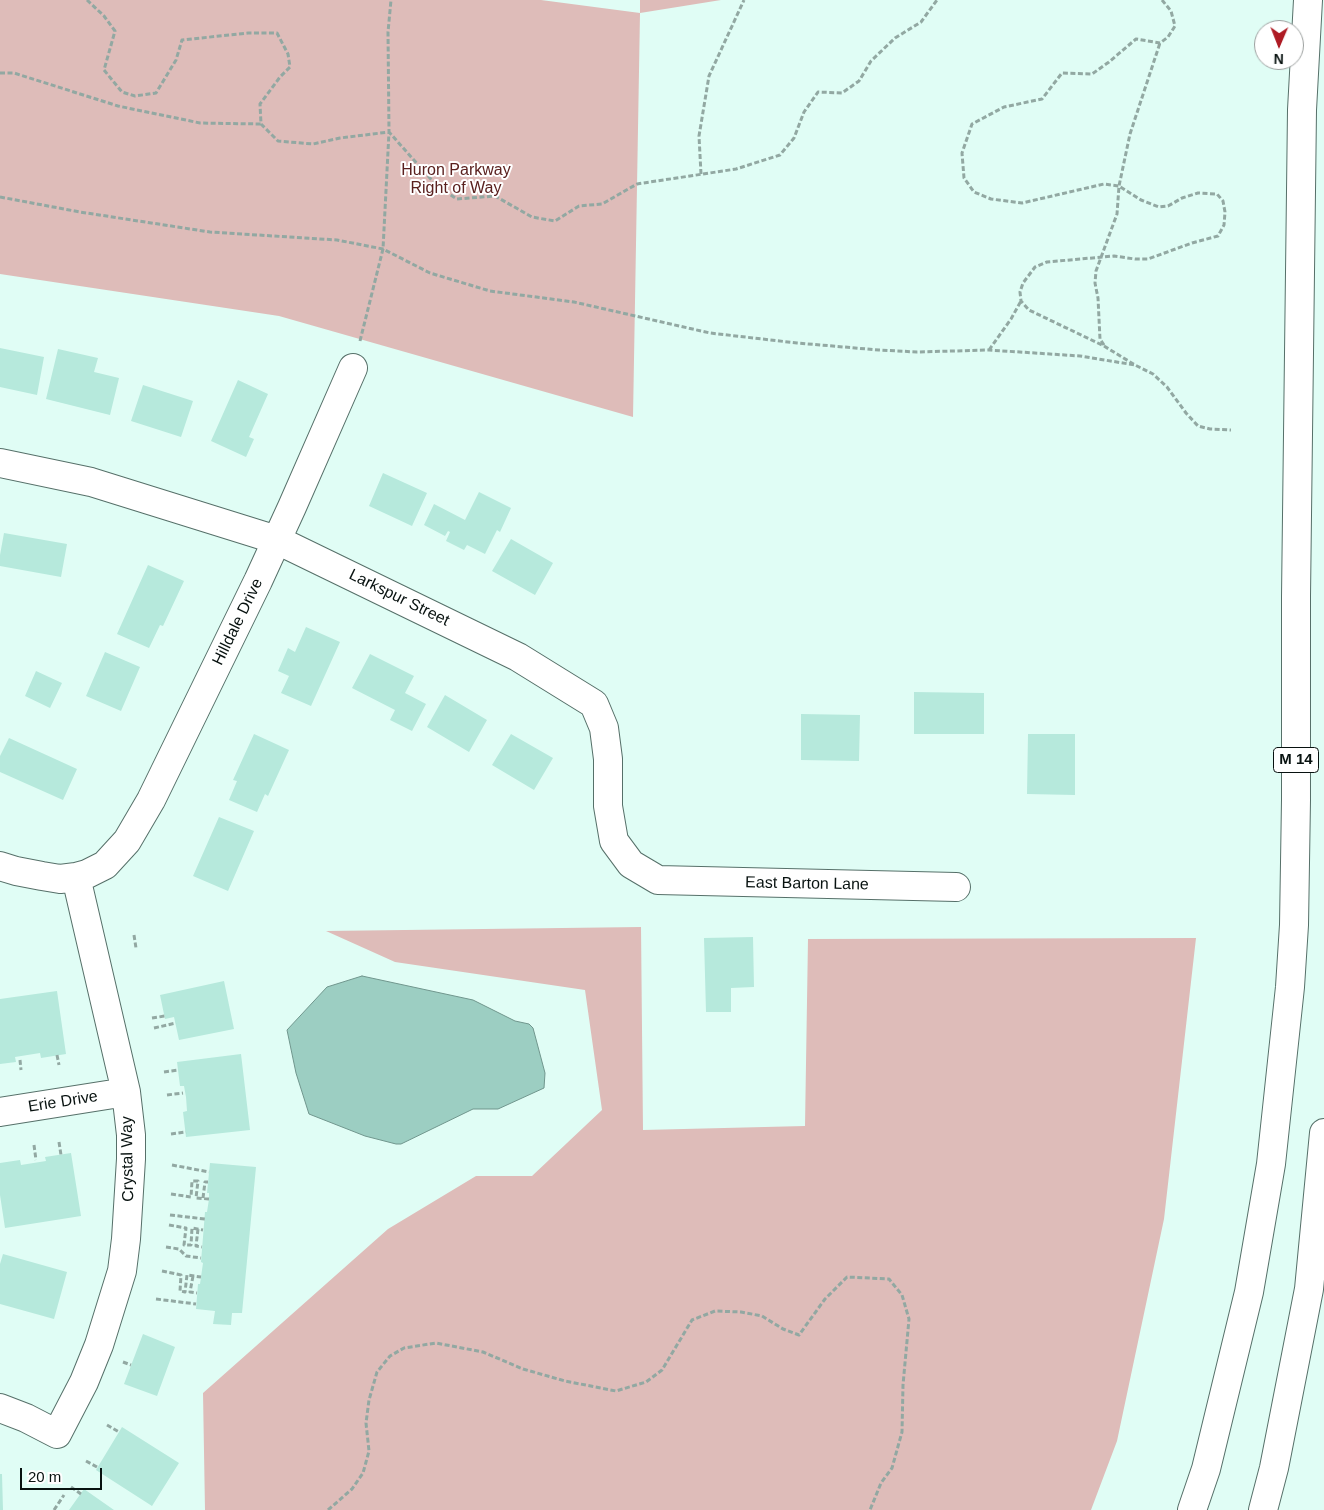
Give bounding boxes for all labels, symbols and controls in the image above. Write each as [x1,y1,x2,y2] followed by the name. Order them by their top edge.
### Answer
[1254,20,1304,70] north arrow
[1274,51,1284,67] text: N
[401,161,511,199] park label: Huron Parkway Right of Way
[346,565,452,631] street label: Larkspur Street
[209,575,267,669] street label: Hilldale Drive
[1274,748,1318,772] road number: M 14
[745,873,869,895] street label: East Barton Lane
[27,1087,99,1117] street label: Erie Drive
[118,1116,138,1202] street label: Crystal Way
[22,1458,105,1490] scale bar
[28,1468,61,1485] text: 20 m

